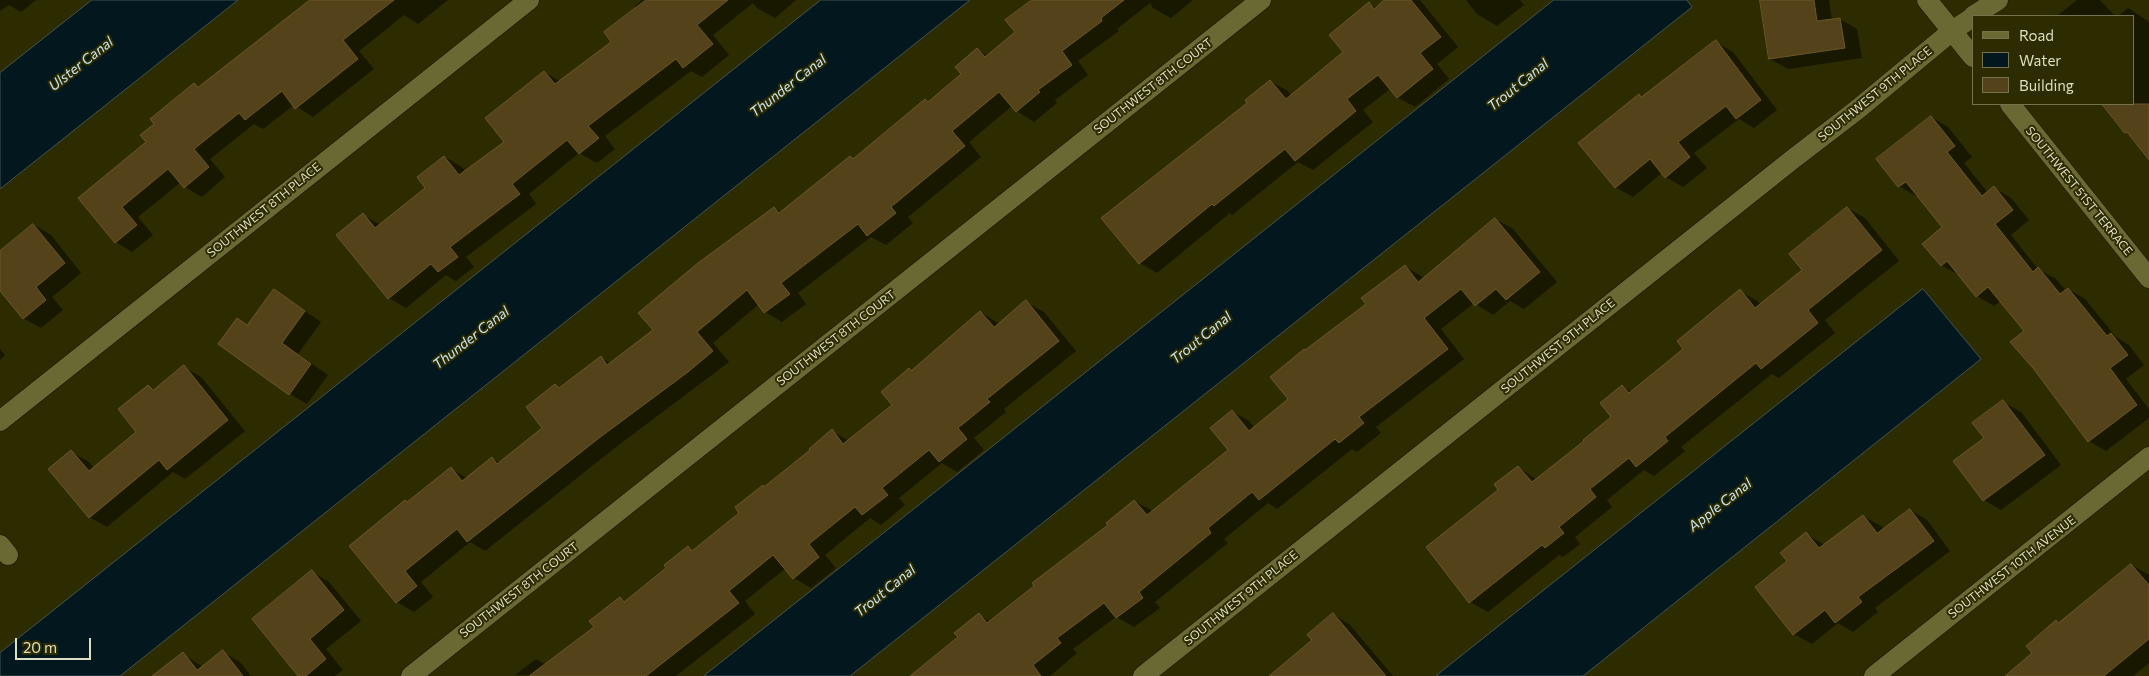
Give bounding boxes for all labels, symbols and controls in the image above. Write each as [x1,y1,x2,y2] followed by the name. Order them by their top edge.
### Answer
[1972,15,2134,105] legend
[2019,26,2054,44] text: Road
[45,34,117,94] water label: Ulster Canal
[1091,35,1215,137] street label: SOUTHWEST 8TH COURT
[1815,44,1935,144] street label: SOUTHWEST 9TH PLACE
[746,51,830,121] water label: Thunder Canal
[2019,51,2061,69] text: Water
[1484,55,1552,115] water label: Trout Canal
[2019,76,2074,94] text: Building
[2023,124,2135,258] street label: SOUTHWEST 51ST TERRACE
[204,160,324,260] street label: SOUTHWEST 8TH PLACE
[774,287,898,389] street label: SOUTHWEST 8TH COURT
[1498,296,1618,396] street label: SOUTHWEST 9TH PLACE
[429,303,513,373] water label: Thunder Canal
[1167,308,1235,368] water label: Trout Canal
[1685,475,1755,535] water label: Apple Canal
[1945,513,2079,621] street label: SOUTHWEST 10TH AVENUE
[457,539,581,641] street label: SOUTHWEST 8TH COURT
[1181,548,1301,648] street label: SOUTHWEST 9TH PLACE
[851,561,919,621] water label: Trout Canal
[18,628,94,660] scale bar
[23,638,57,656] text: 20 m

